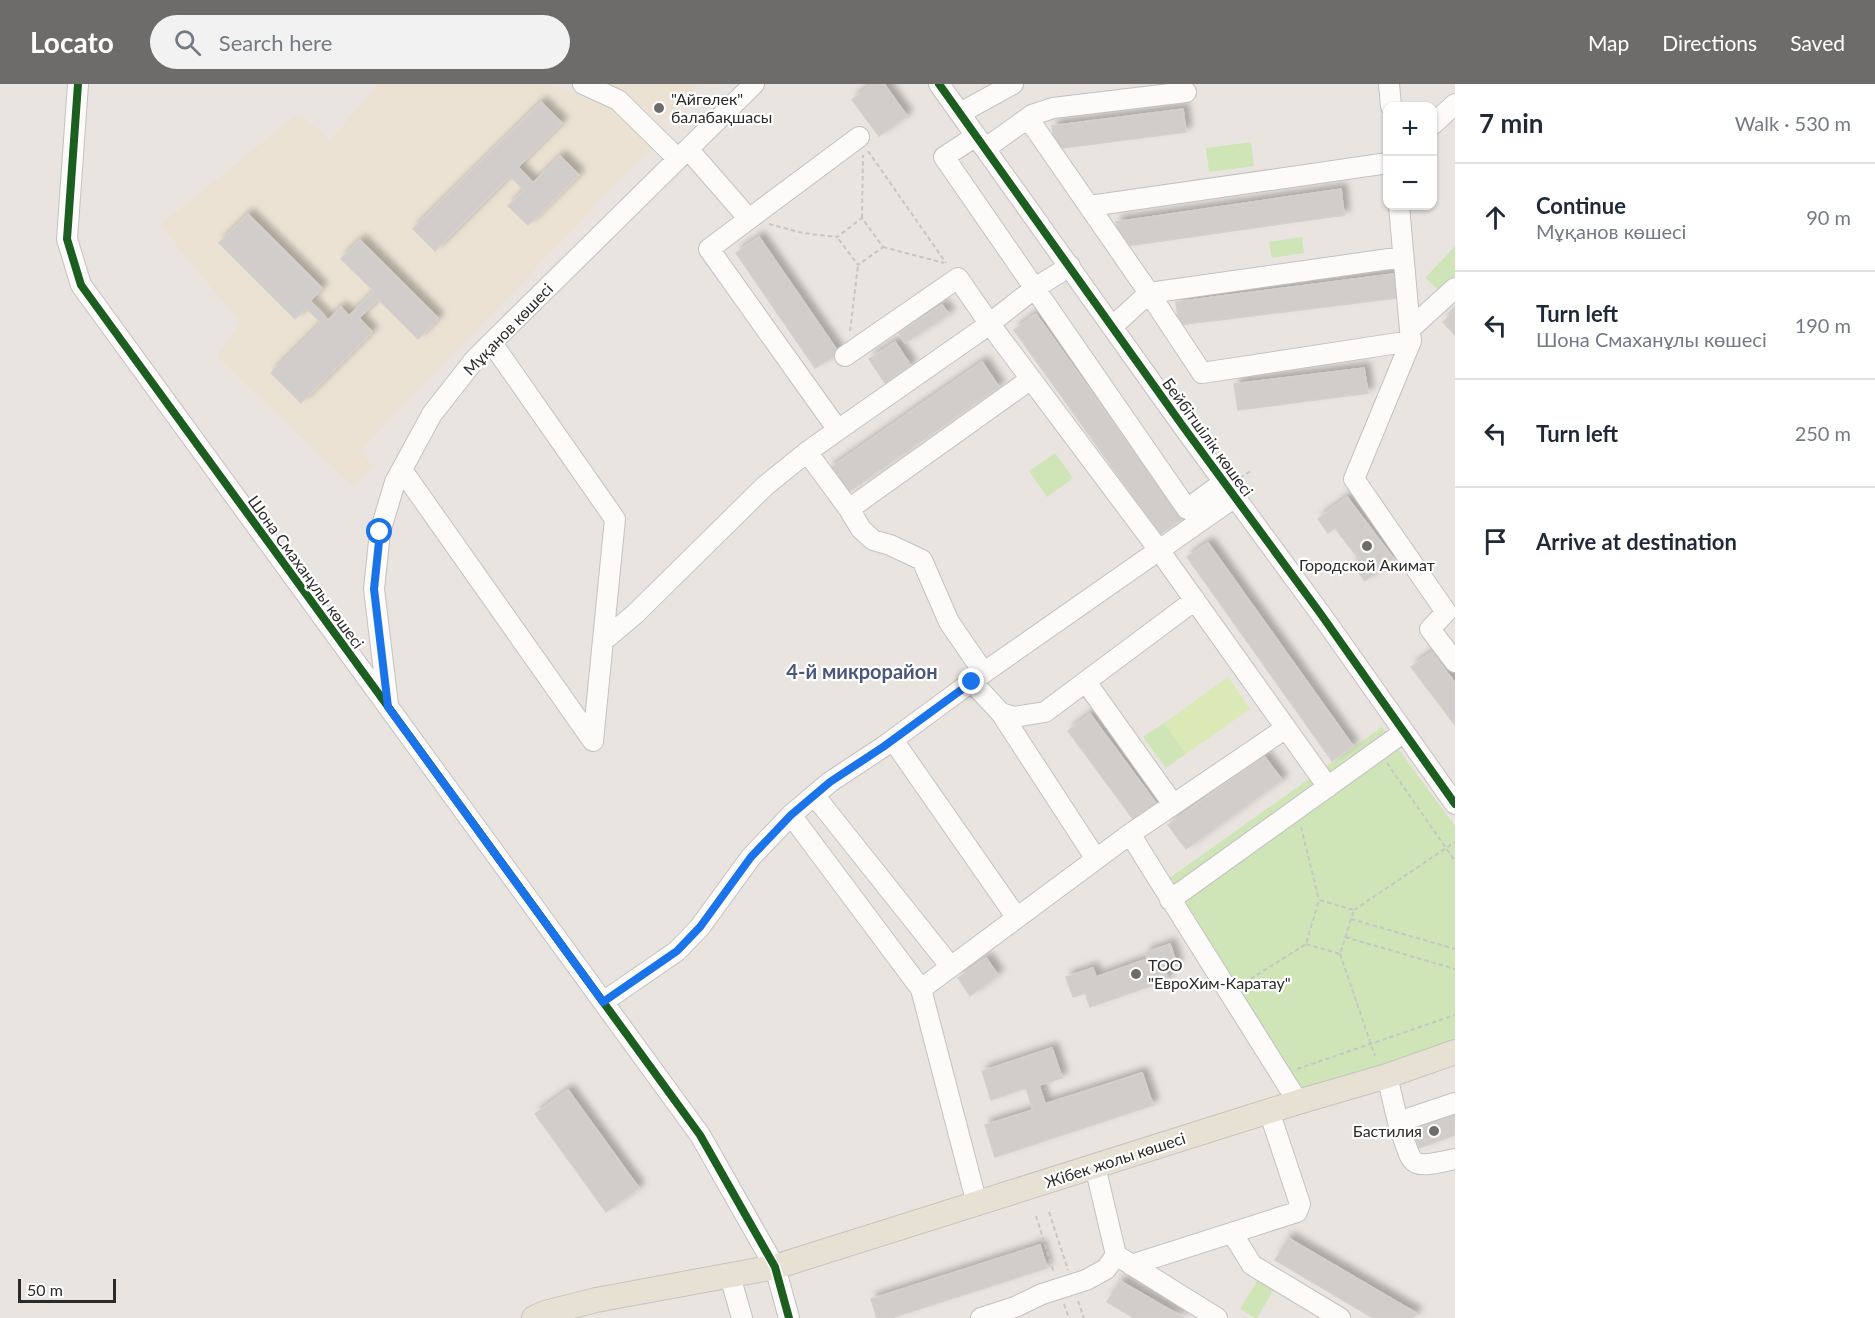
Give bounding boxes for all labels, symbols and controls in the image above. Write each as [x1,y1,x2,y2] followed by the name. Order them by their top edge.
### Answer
[150,15,570,69] search box
[30,25,114,59] text: Locato
[171,26,204,59] icon: search
[219,29,332,56] text: Search here
[1588,30,1629,55] text: Map
[1662,30,1757,55] text: Directions
[1790,30,1845,55] text: Saved
[671,89,772,126] place label: "Айгөлек" балабақшасы
[652,101,666,115] marker: "Айгөлек" балабақшасы
[1383,102,1437,210] map controls
[1383,102,1437,156] button: +
[1479,107,1543,139] text: 7 min
[1735,111,1851,135] text: Walk · 530 m
[1383,156,1437,210] button: −
[1536,192,1626,219] text: Continue
[1479,201,1512,234] icon: ahead
[1806,205,1851,229] text: 90 m
[1536,219,1686,243] text: Мұқанов көшесі
[459,279,556,379] street label: Мұқанов көшесі
[1536,300,1618,327] text: Turn left
[1479,309,1512,342] icon: left
[1795,313,1851,337] text: 190 m
[1536,327,1767,351] text: Шона Смаханұлы көшесі
[1159,374,1258,500] street label: Бейбітшілік көшесі
[1479,417,1512,450] icon: left
[1536,420,1618,447] text: Turn left
[1795,421,1851,445] text: 250 m
[244,491,368,652] street label: Шона Смаханұлы көшесі
[366,518,392,544] route start
[1479,525,1512,558] icon: arrive
[1536,528,1737,555] text: Arrive at destination
[1360,539,1374,553] marker: Городской Акимат
[1299,555,1435,574] place label: Городской Акимат
[786,659,938,683] district label: 4-й микрорайон
[958,668,984,694] route end
[1148,955,1291,992] place label: ТОО "ЕвроХим-Каратау"
[1129,967,1143,981] marker: ТОО "ЕвроХим-Каратау"
[1353,1121,1422,1140] place label: Бастилия
[1427,1124,1441,1138] marker: Бастилия
[1042,1128,1188,1191] street label: Жібек жолы көшесі
[18,1276,116,1304] scale bar
[27,1280,63,1299] text: 50 m

